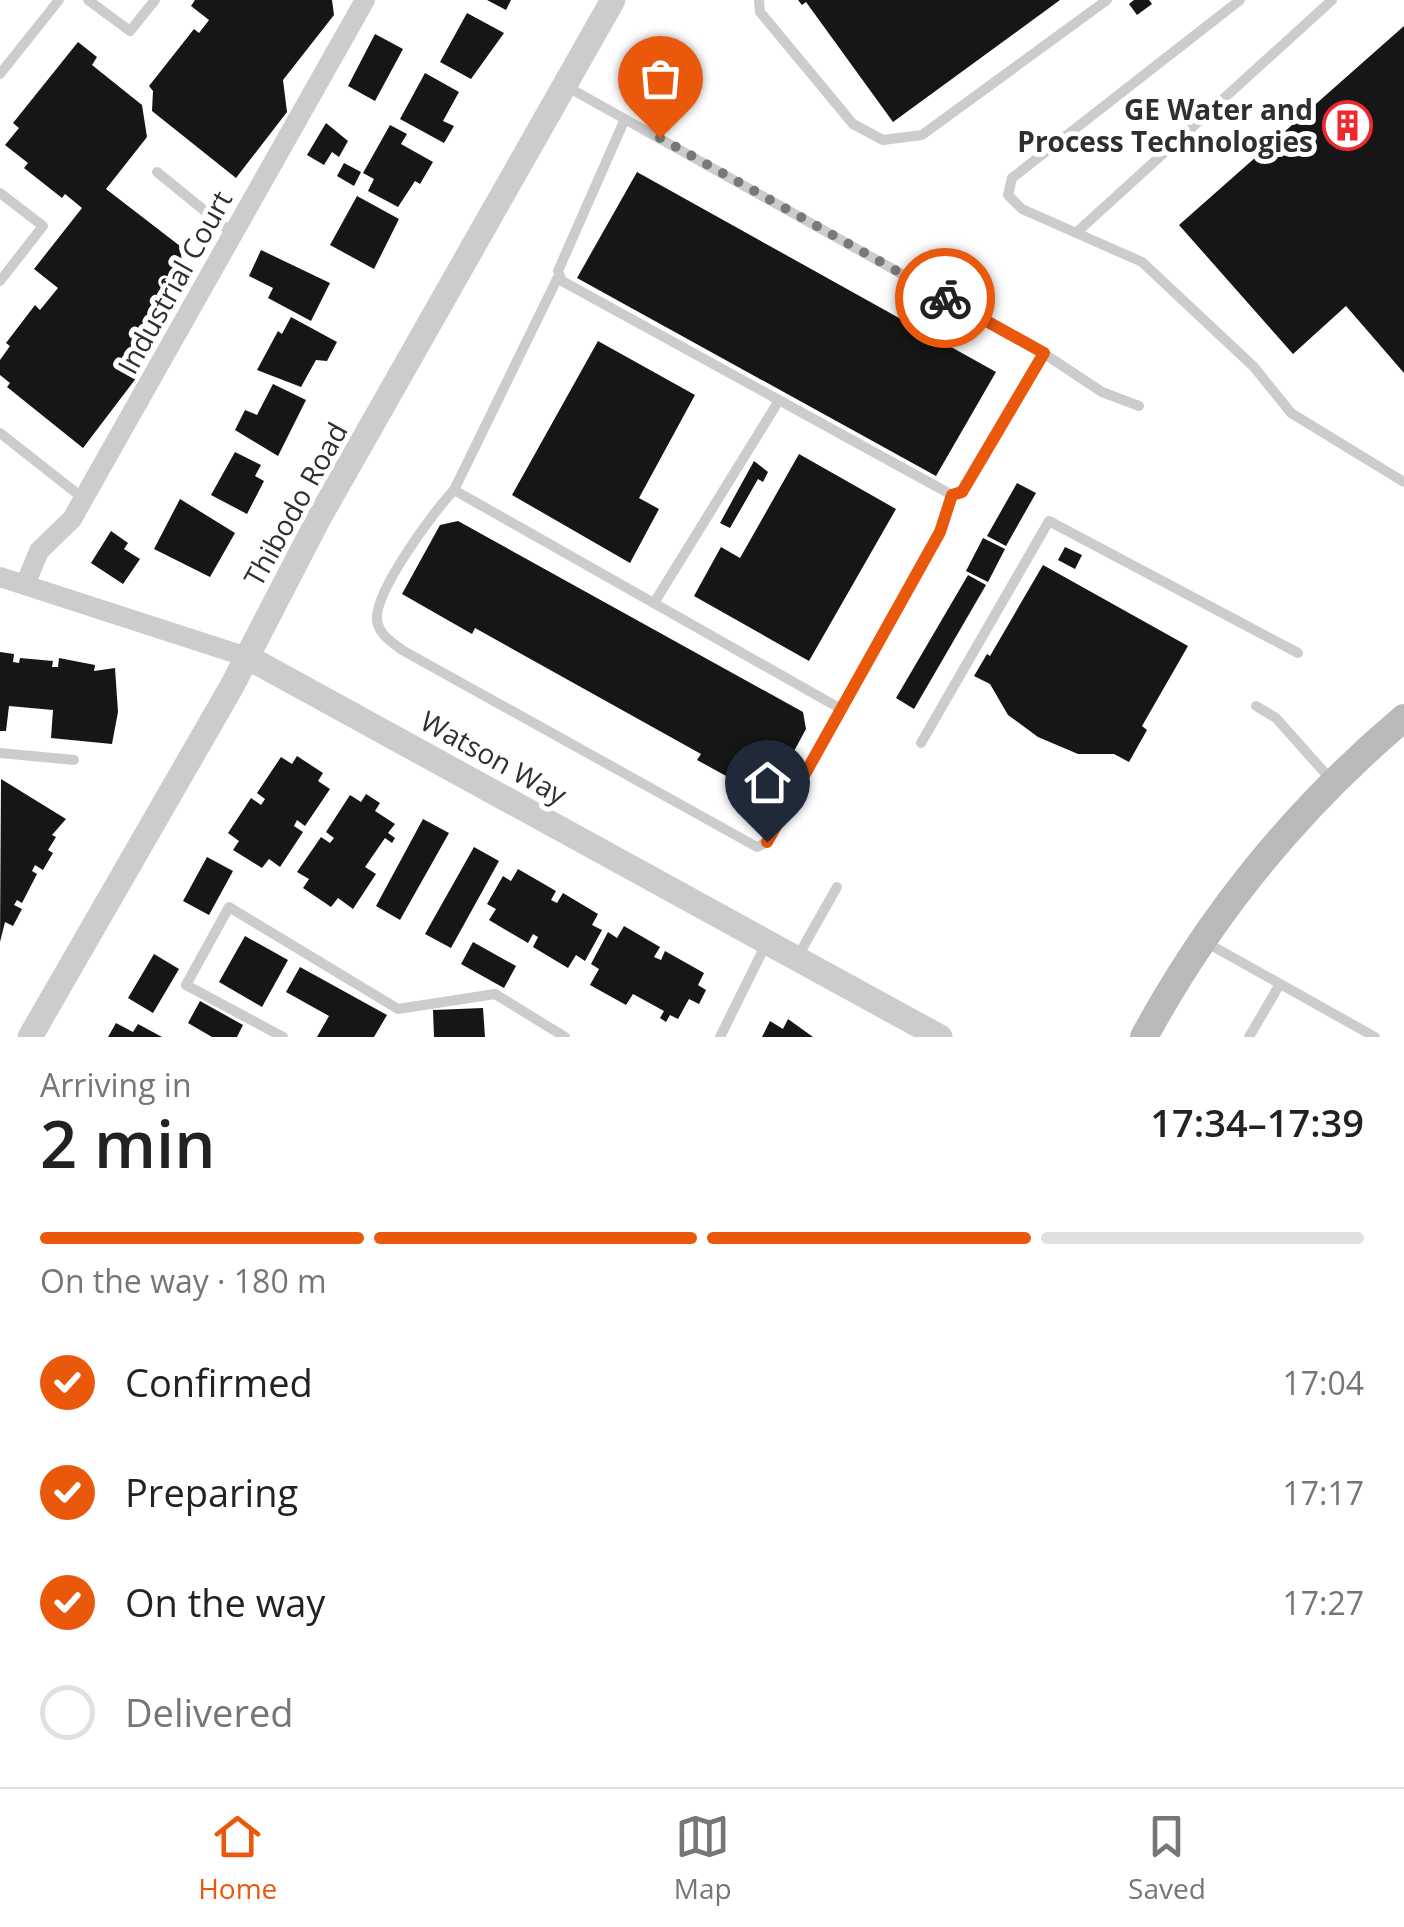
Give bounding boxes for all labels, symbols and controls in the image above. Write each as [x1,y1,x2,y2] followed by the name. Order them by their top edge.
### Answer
[618,36,703,139] pin
[633,51,688,106] icon: bag
[1017,90,1313,160] place label: GE Water and Process Technologies
[1322,99,1374,151] building icon: GE Water and Process Technologies
[108,184,240,380] street label: Industrial Court
[895,248,995,348] courier
[918,271,973,326] icon: bike
[234,415,356,593] street label: Thibodo Road
[414,701,575,813] street label: Watson Way
[725,740,810,843] pin
[740,755,795,810] icon: home
[40,1063,192,1106] text: Arriving in
[1150,1096,1364,1148] text: 17:34–17:39
[40,1099,215,1187] text: 2 min
[40,1259,327,1302] text: On the way · 180 m
[40,1355,95,1410] icon: check
[125,1356,313,1408] text: Confirmed
[1282,1361,1364,1404] text: 17:04
[40,1465,95,1520] icon: check
[125,1466,298,1518] text: Preparing
[1282,1471,1364,1514] text: 17:17
[40,1575,95,1630] icon: check
[125,1576,325,1628] text: On the way
[1282,1581,1364,1624] text: 17:27
[125,1686,294,1738] text: Delivered
[198,1809,277,1907] tab: Home
[674,1809,732,1907] tab: Map
[1128,1809,1206,1907] tab: Saved

